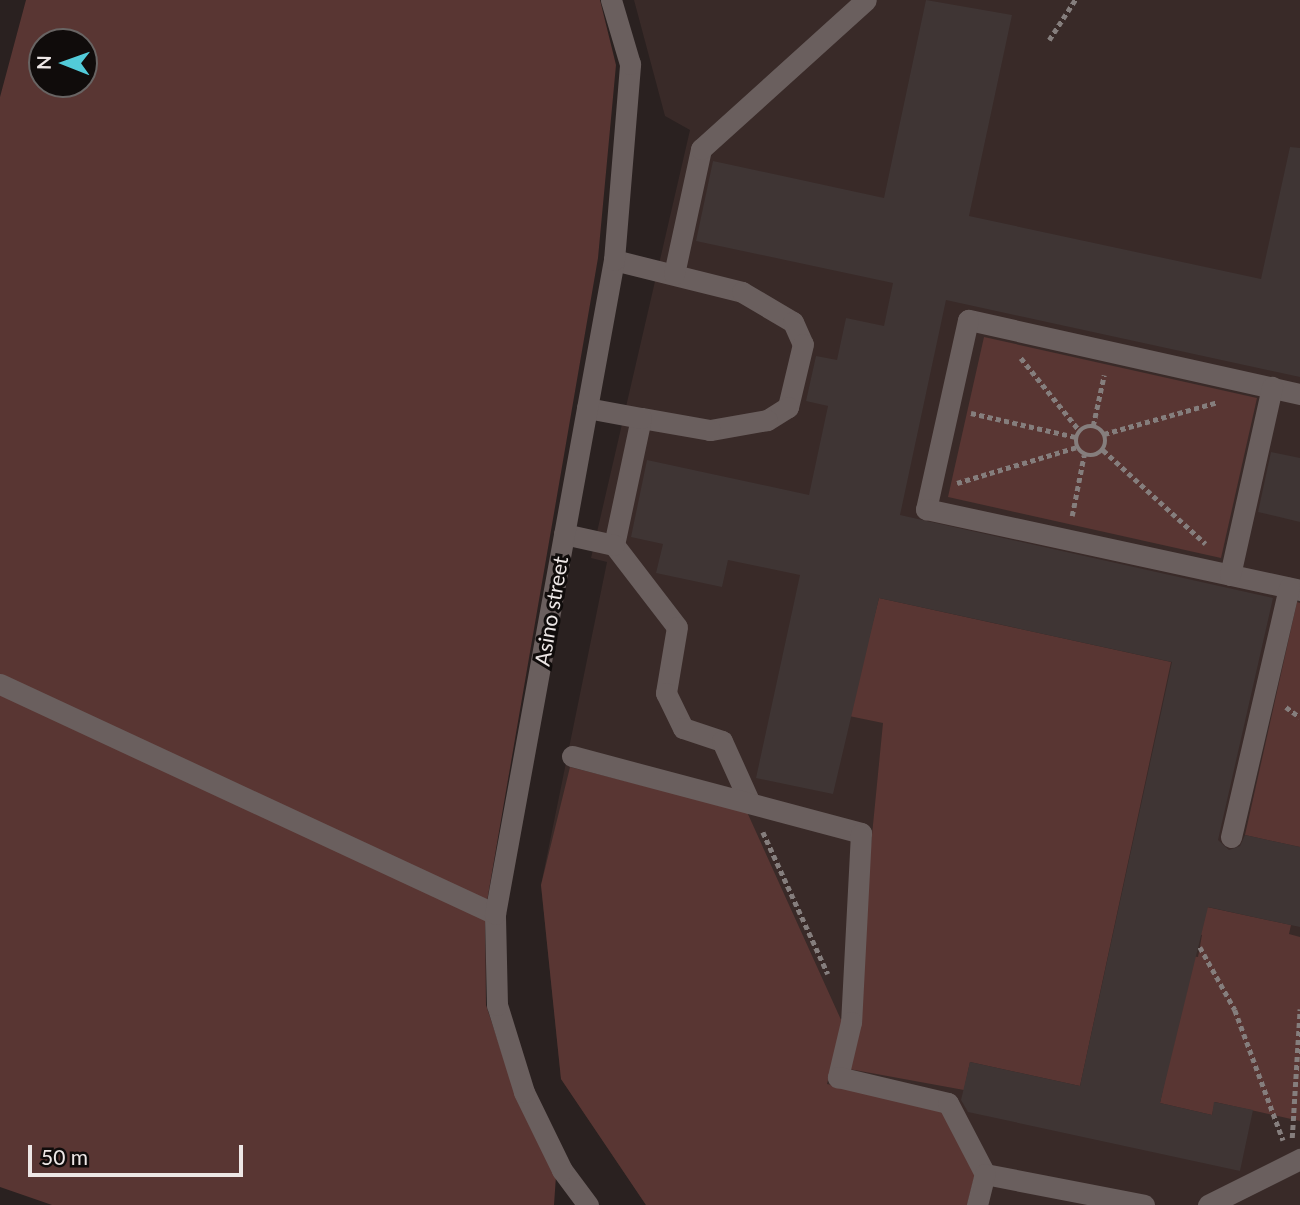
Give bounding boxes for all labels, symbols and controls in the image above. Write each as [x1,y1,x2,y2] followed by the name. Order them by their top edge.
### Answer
[28,28,98,98] north arrow
[32,55,55,70] text: N
[529,554,573,668] street label: Asino street
[32,1132,247,1176] scale bar
[41,1144,88,1169] text: 50 m

